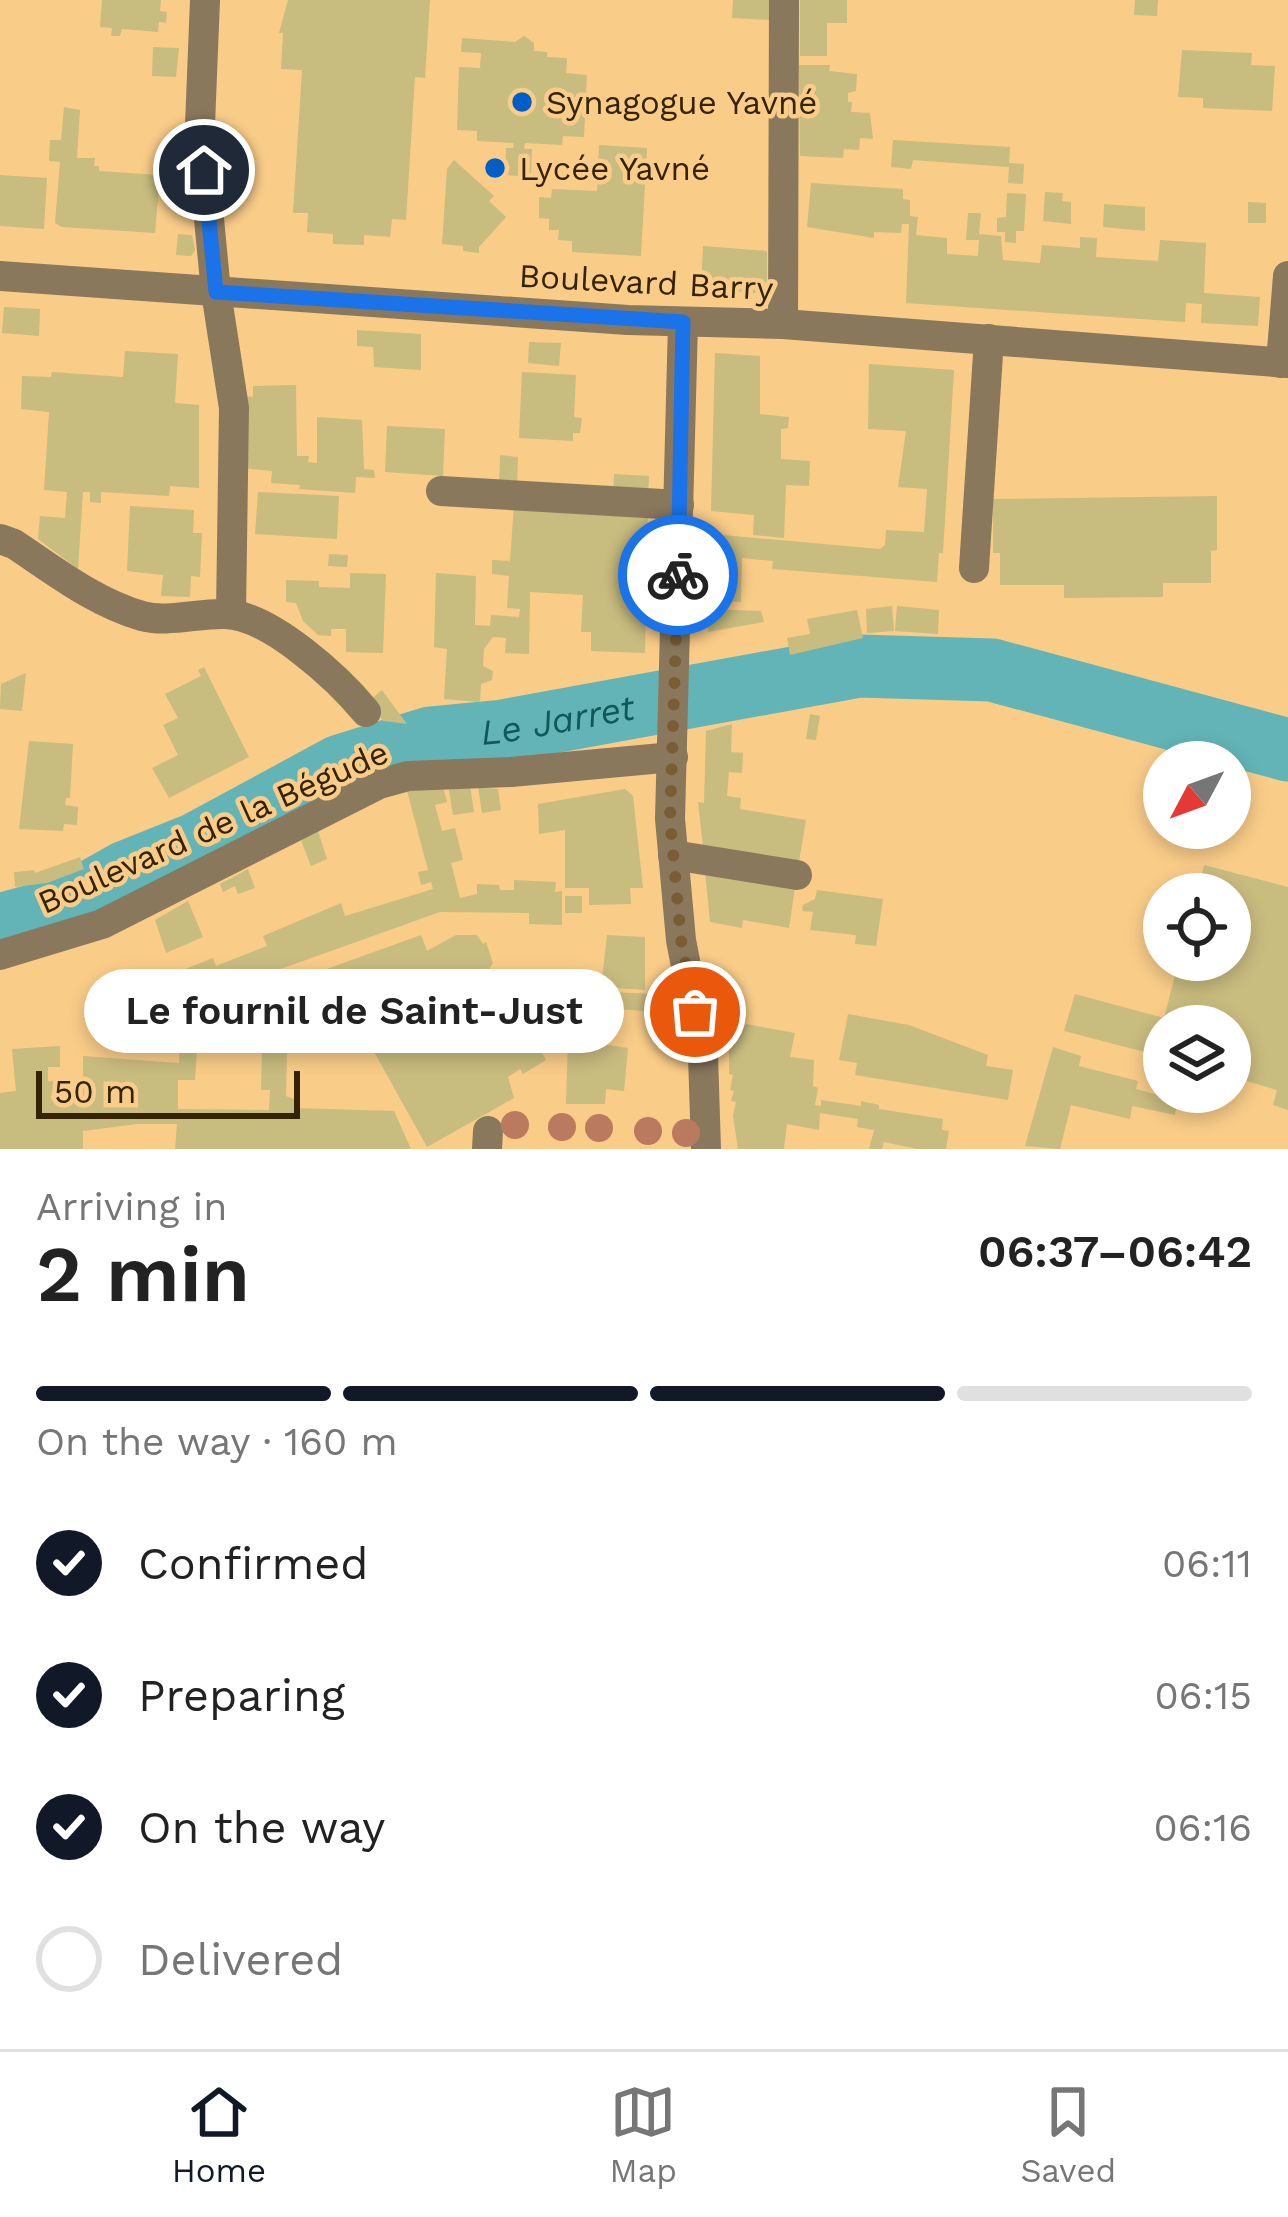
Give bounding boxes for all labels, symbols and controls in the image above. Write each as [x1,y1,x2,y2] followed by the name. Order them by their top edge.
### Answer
[546,83,817,122] place label: Synagogue Yavné
[509,89,535,115] marker: Synagogue Yavné
[153,119,255,221] pin
[171,137,237,203] icon: home
[519,149,710,188] place label: Lycée Yavné
[482,155,508,181] marker: Lycée Yavné
[518,256,774,308] street label: Boulevard Barry
[618,515,738,635] courier
[645,542,711,608] icon: bike
[479,686,639,754] water label: Le Jarret
[32,732,394,922] street label: Boulevard de la Bégude
[1143,741,1251,849] north arrow
[1143,741,1251,1113] map controls
[1143,873,1251,981] button: locate
[644,961,746,1063] pin
[83,970,623,1054] callout: Le fournil de Saint-Just
[662,979,728,1045] icon: bag
[125,988,583,1033] text: Le fournil de Saint-Just
[1143,1005,1251,1113] button: layers
[36,1065,300,1118] scale bar
[54,1072,136,1111] text: 50 m
[36,1184,227,1229] text: Arriving in
[978,1225,1252,1278] text: 06:37–06:42
[36,1228,250,1320] text: 2 min
[36,1419,398,1464] text: On the way · 160 m
[36,1530,102,1596] icon: check
[138,1537,369,1590] text: Confirmed
[1162,1541,1252,1586] text: 06:11
[36,1662,102,1728] icon: check
[138,1669,345,1722] text: Preparing
[1155,1673,1252,1718] text: 06:15
[36,1794,102,1860] icon: check
[138,1801,385,1854] text: On the way
[1154,1805,1252,1850] text: 06:16
[138,1933,343,1986] text: Delivered
[172,2079,266,2190] tab: Home
[610,2079,677,2190] tab: Map
[1020,2079,1116,2190] tab: Saved

